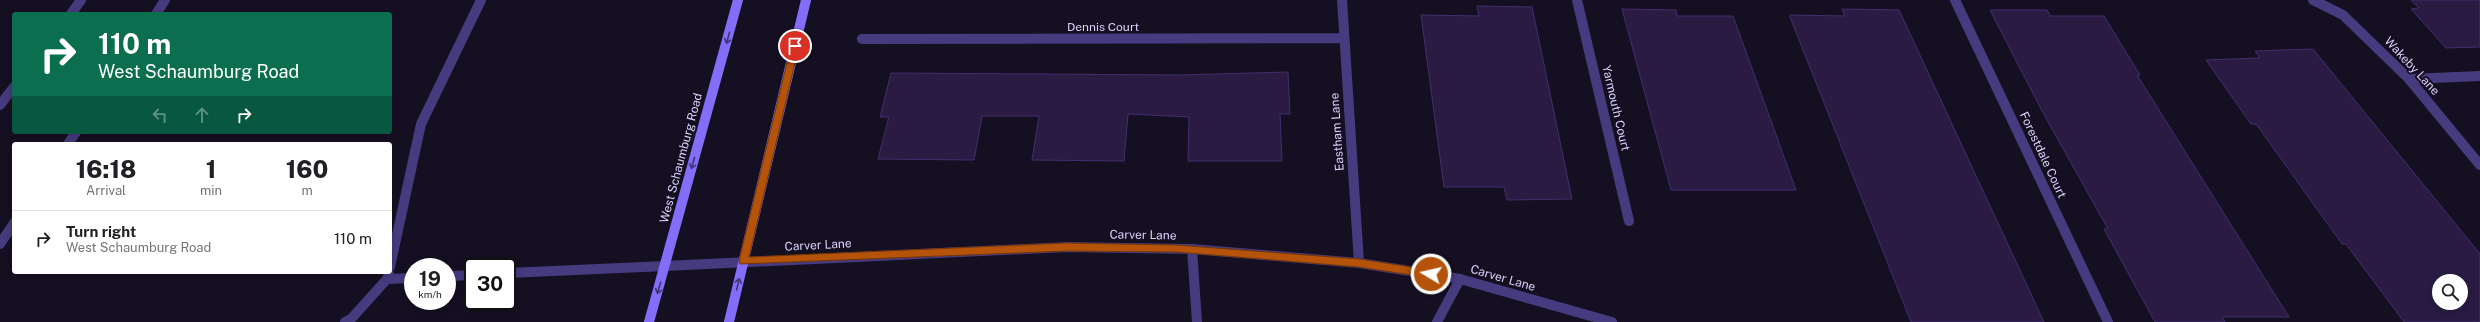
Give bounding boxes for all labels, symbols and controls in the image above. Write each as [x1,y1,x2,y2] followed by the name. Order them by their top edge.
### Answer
[1067,20,1139,34] street label: Dennis Court
[98,27,171,60] text: 110 m
[32,28,84,80] icon: right
[778,29,812,63] pin
[724,31,731,44] one-way arrow
[2382,34,2443,98] street label: Wakeby Lane
[784,35,806,57] icon: arrive
[98,61,299,82] text: West Schaumburg Road
[1599,64,1633,153] street label: Yarmouth Court
[657,91,705,225] street label: West Schaumburg Road
[1327,92,1347,172] street label: Eastham Lane
[149,104,171,126] icon: left
[191,104,213,126] icon: ahead
[233,104,255,126] icon: right
[2017,110,2069,201] street label: Forestdale Court
[76,155,136,183] text: 16:18
[206,155,216,183] text: 1
[286,155,328,183] text: 160
[689,156,697,169] one-way arrow
[86,183,126,198] text: Arrival
[200,183,222,198] text: min
[301,183,313,198] text: m
[66,223,136,240] text: Turn right
[1109,227,1177,243] street label: Carver Lane
[32,228,54,250] icon: right
[334,230,372,247] text: 110 m
[784,236,852,254] street label: Carver Lane
[66,240,211,255] text: West Schaumburg Road
[1410,253,1452,295] position arrow
[464,258,516,310] speed limit sign: 30
[1469,262,1537,294] street label: Carver Lane
[419,267,441,291] text: 19
[2432,274,2468,310] map controls
[2432,274,2468,310] button: search
[735,278,742,291] one-way arrow
[654,281,662,294] one-way arrow
[418,288,442,300] text: km/h

